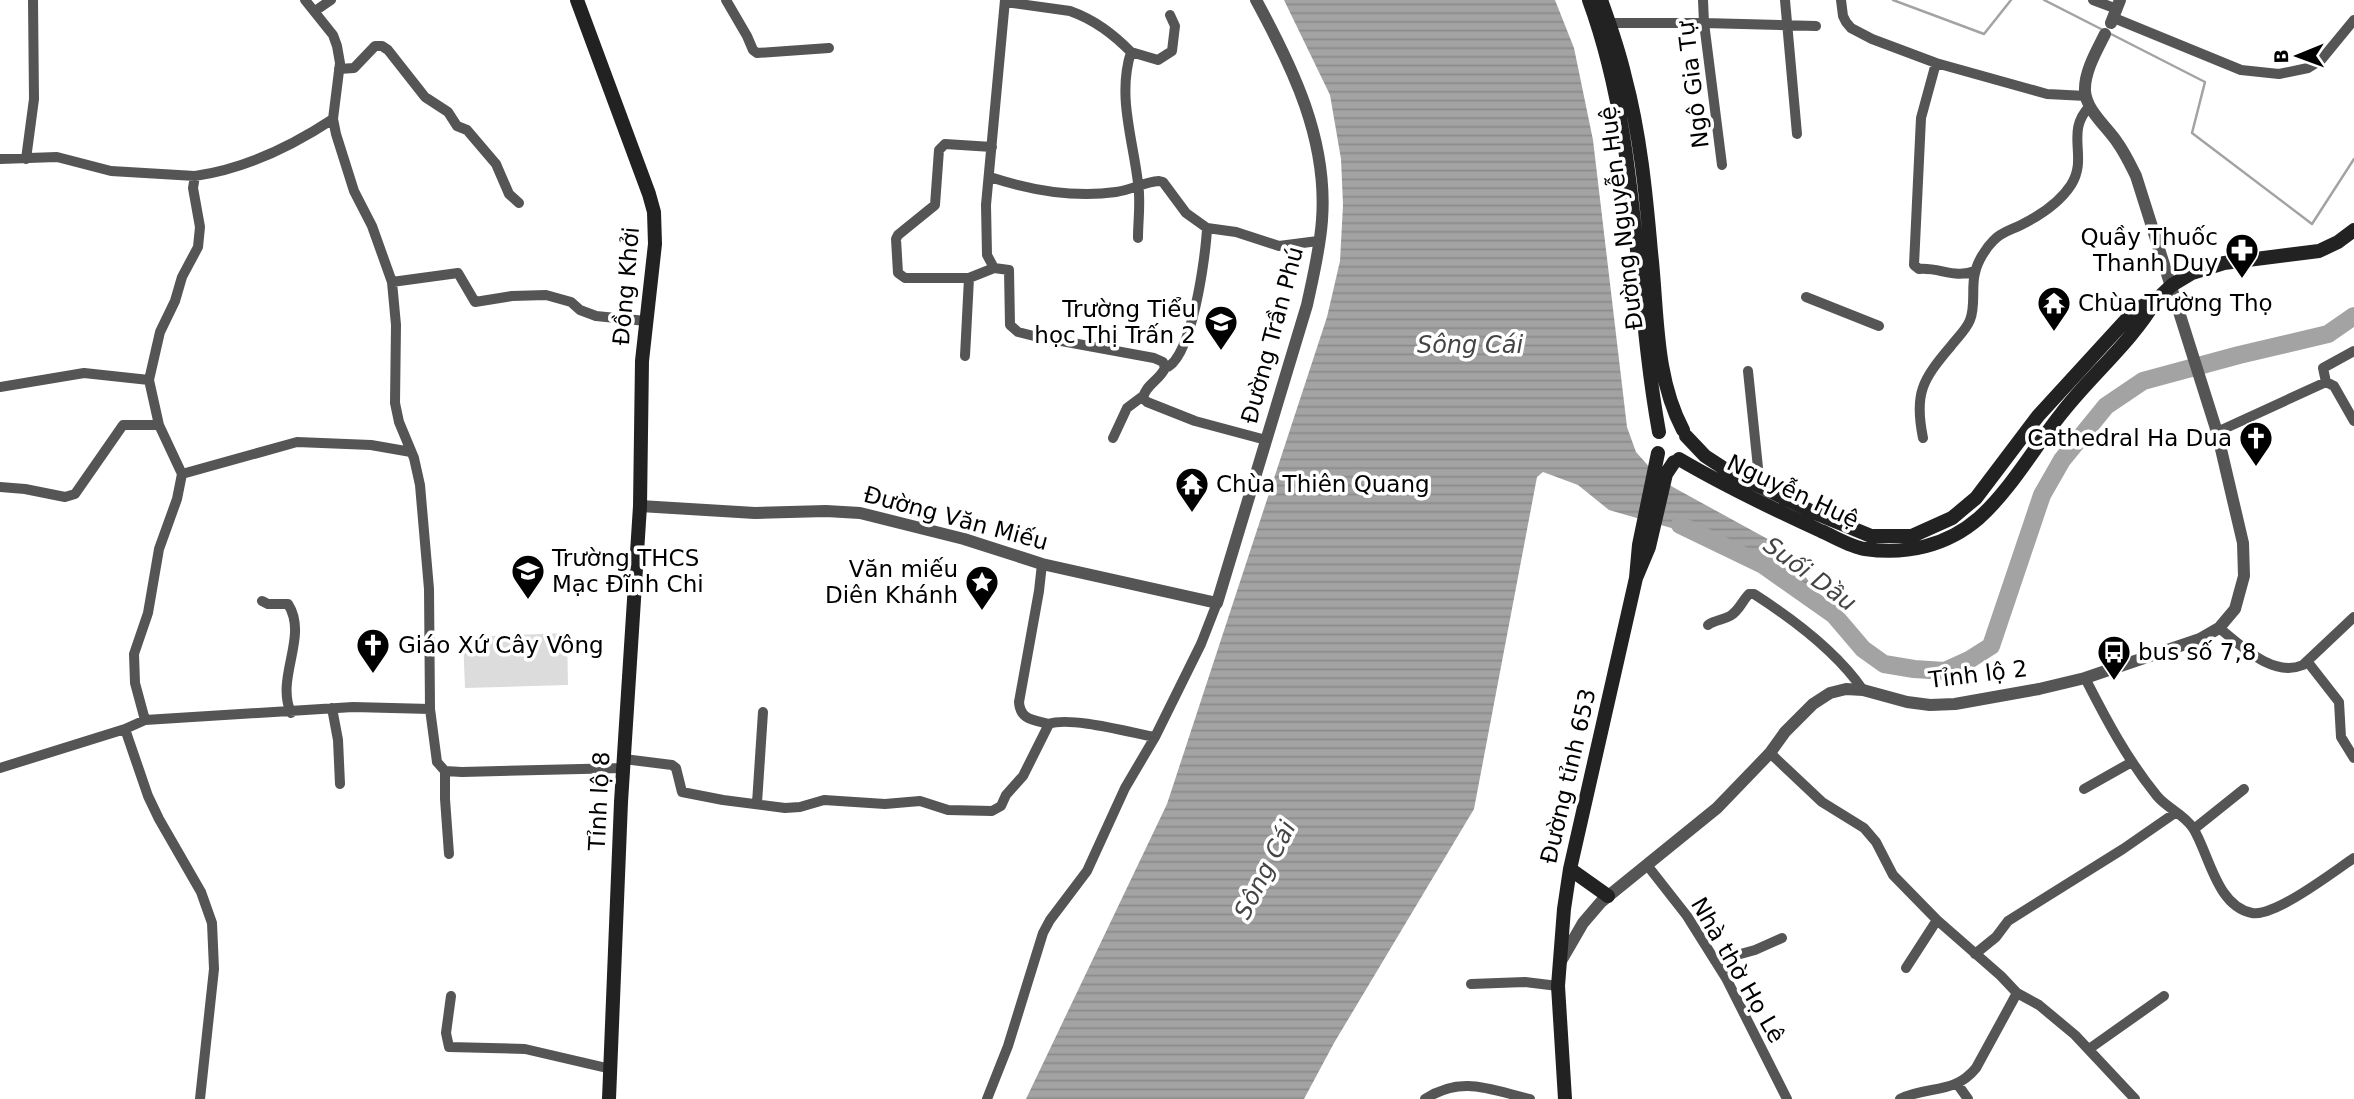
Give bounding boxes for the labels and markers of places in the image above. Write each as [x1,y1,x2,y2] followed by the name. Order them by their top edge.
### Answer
[2080,224,2218,276] place label: Quầy Thuốc Thanh Duy
[2223,231,2261,280] pharmacy icon: Quầy Thuốc Thanh Duy
[2035,284,2073,333] temple icon: Chùa Trường Thọ
[2078,290,2273,316] place label: Chùa Trường Thọ
[1034,296,1196,348] place label: Trường Tiểu học Thị Trấn 2
[1202,303,1240,352] school or university icon: Trường Tiểu học Thị Trấn 2
[2237,419,2275,468] church icon: Cathedral Ha Dua
[2027,425,2232,451] place label: Cathedral Ha Dua
[1173,465,1211,514] temple icon: Chùa Thiên Quang
[1216,471,1430,497] place label: Chùa Thiên Quang
[551,545,704,597] place label: Trường THCS Mạc Đĩnh Chi
[509,552,547,601] school or university icon: Trường THCS Mạc Đĩnh Chi
[825,556,958,608] place label: Văn miếu Diên Khánh
[963,563,1001,612] place icon: Văn miếu Diên Khánh
[354,626,392,675] church icon: Giáo Xứ Cây Vông
[398,632,604,658] place label: Giáo Xứ Cây Vông
[2095,633,2133,682] bus stop icon: bus số 7,8
[2138,639,2256,665] place label: bus số 7,8

